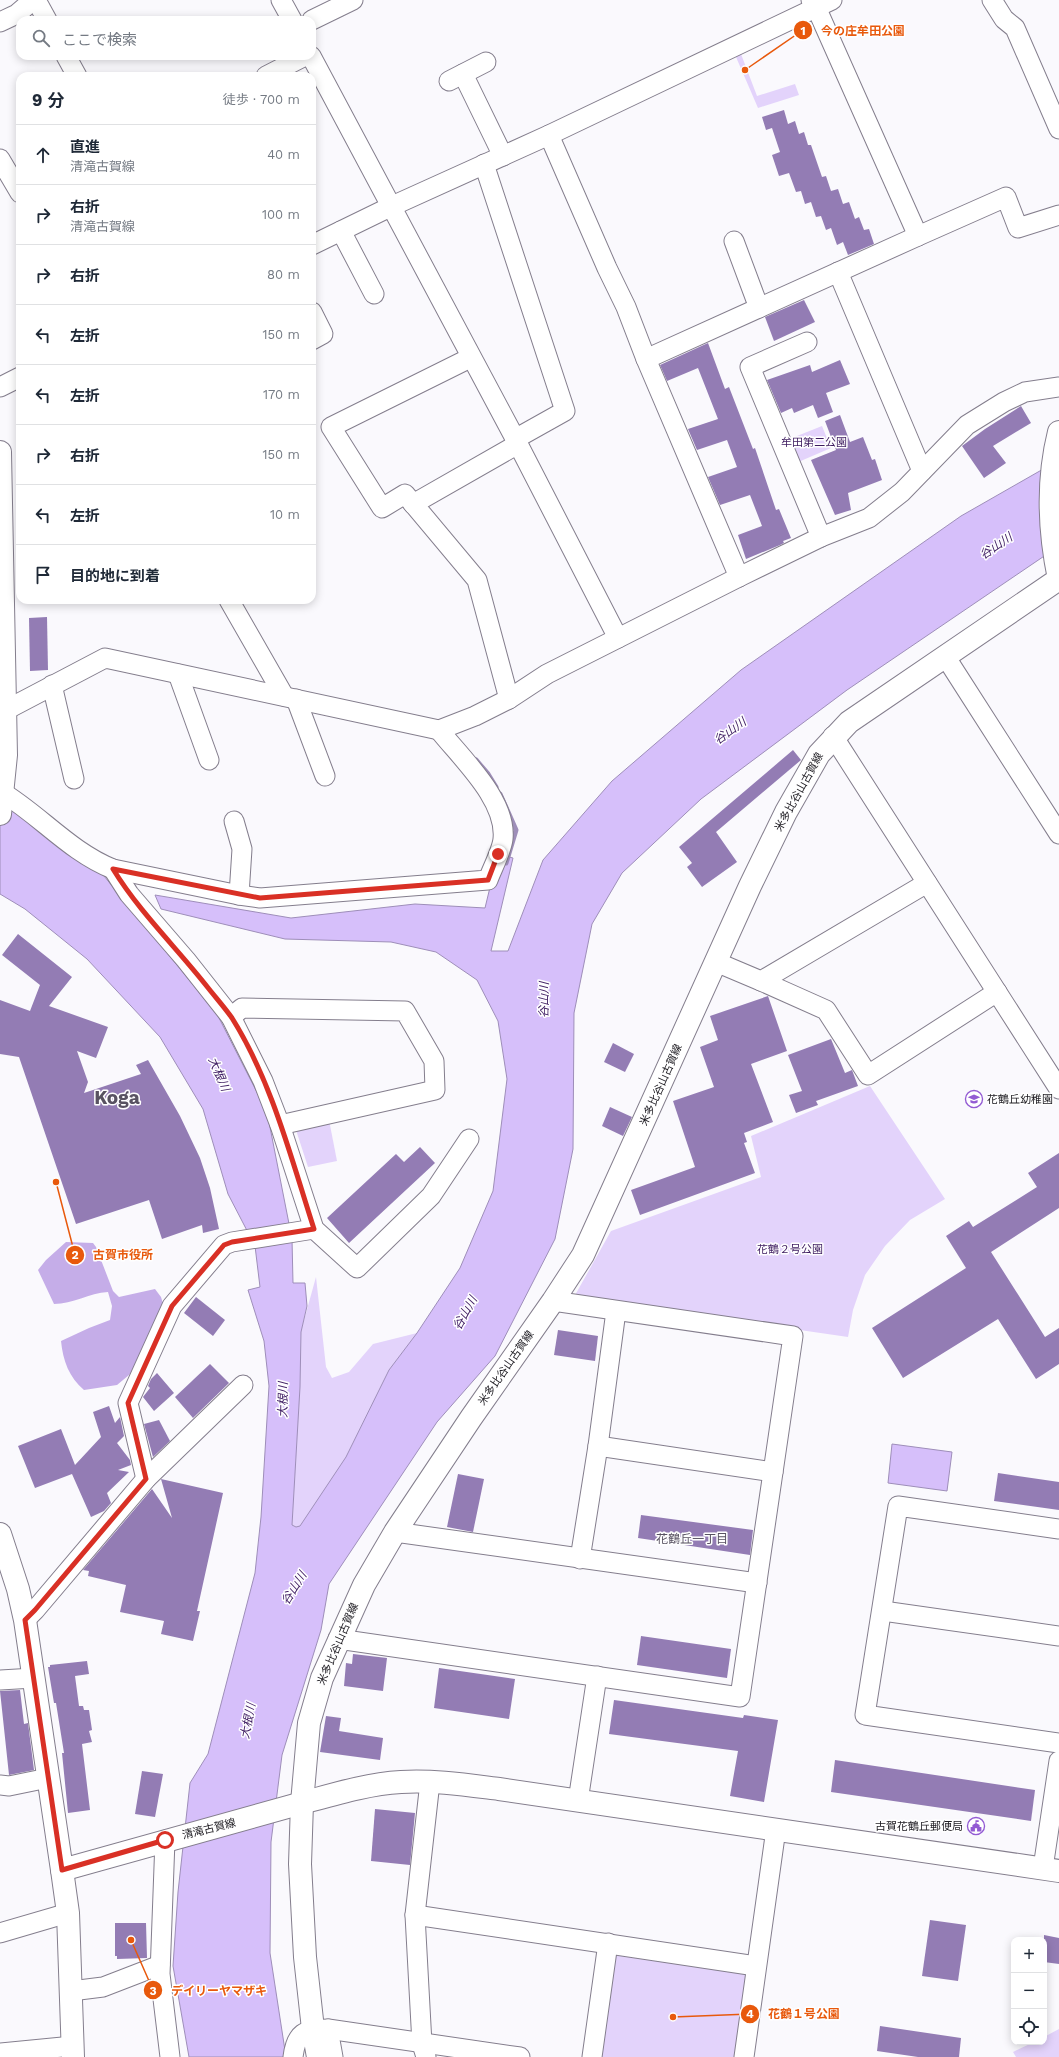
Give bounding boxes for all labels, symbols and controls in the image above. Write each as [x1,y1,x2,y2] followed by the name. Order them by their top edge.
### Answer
[16,16,316,60] search box
[793,18,913,42] callout: 今の庄牟田公園
[800,24,806,38] text: 1
[821,24,905,38] text: 今の庄牟田公園
[30,27,52,49] icon: search
[62,31,137,49] text: ここで検索
[32,90,64,110] text: 9 分
[223,92,300,107] text: 徒歩 · 700 m
[70,138,100,156] text: 直進
[32,144,54,166] icon: ahead
[267,147,300,162] text: 40 m
[70,159,135,174] text: 清滝古賀線
[70,198,100,216] text: 右折
[32,204,54,226] icon: right
[262,207,300,222] text: 100 m
[70,219,135,234] text: 清滝古賀線
[32,264,54,286] icon: right
[70,267,100,285] text: 右折
[267,267,300,282] text: 80 m
[32,324,54,346] icon: left
[70,327,100,345] text: 左折
[262,327,300,342] text: 150 m
[32,384,54,406] icon: left
[70,387,100,405] text: 左折
[263,387,300,402] text: 170 m
[781,436,847,449] park label: 牟田第二公園
[32,444,54,466] icon: right
[70,447,100,465] text: 右折
[262,447,300,462] text: 150 m
[32,504,54,526] icon: left
[70,507,100,525] text: 左折
[270,507,300,522] text: 10 m
[977,529,1016,562] water label: 谷山川
[32,564,54,586] icon: arrive
[70,567,160,585] text: 目的地に到着
[711,714,750,747] water label: 谷山川
[772,750,826,834] street label: 米多比谷山古賀線
[489,845,507,863] route end
[537,980,551,1018] water label: 谷山川
[637,1042,685,1128] street label: 米多比谷山古賀線
[206,1055,233,1095] water label: 大根川
[94,1086,140,1109] district label: Koga
[964,1089,984,1109] school or university icon: 花鶴丘幼稚園
[987,1093,1053,1106] place label: 花鶴丘幼稚園
[65,1243,161,1267] callout: 古賀市役所
[757,1243,823,1256] park label: 花鶴２号公園
[71,1248,79,1262] text: 2
[93,1248,153,1262] text: 古賀市役所
[450,1292,481,1332] water label: 谷山川
[475,1328,537,1408] street label: 米多比谷山古賀線
[276,1380,290,1418] water label: 大根川
[656,1532,728,1546] district label: 花鶴丘一丁目
[279,1567,311,1607] water label: 谷山川
[315,1601,361,1687] street label: 米多比谷山古賀線
[238,1700,259,1740] water label: 大根川
[181,1816,237,1842] street label: 清滝古賀線
[966,1816,986,1836] public building icon: 古賀花鶴丘郵便局
[875,1820,963,1833] place label: 古賀花鶴丘郵便局
[156,1831,174,1849] route start
[1011,1937,1047,2045] map controls
[1011,1937,1047,1973] button: +
[1011,1973,1047,2009] button: −
[143,1978,275,2002] callout: デイリーヤマザキ
[149,1984,157,1998] text: 3
[171,1984,267,1998] text: デイリーヤマザキ
[740,2002,848,2026] callout: 花鶴１号公園
[746,2007,754,2021] text: 4
[768,2007,840,2021] text: 花鶴１号公園
[1011,2009,1047,2045] button: locate

